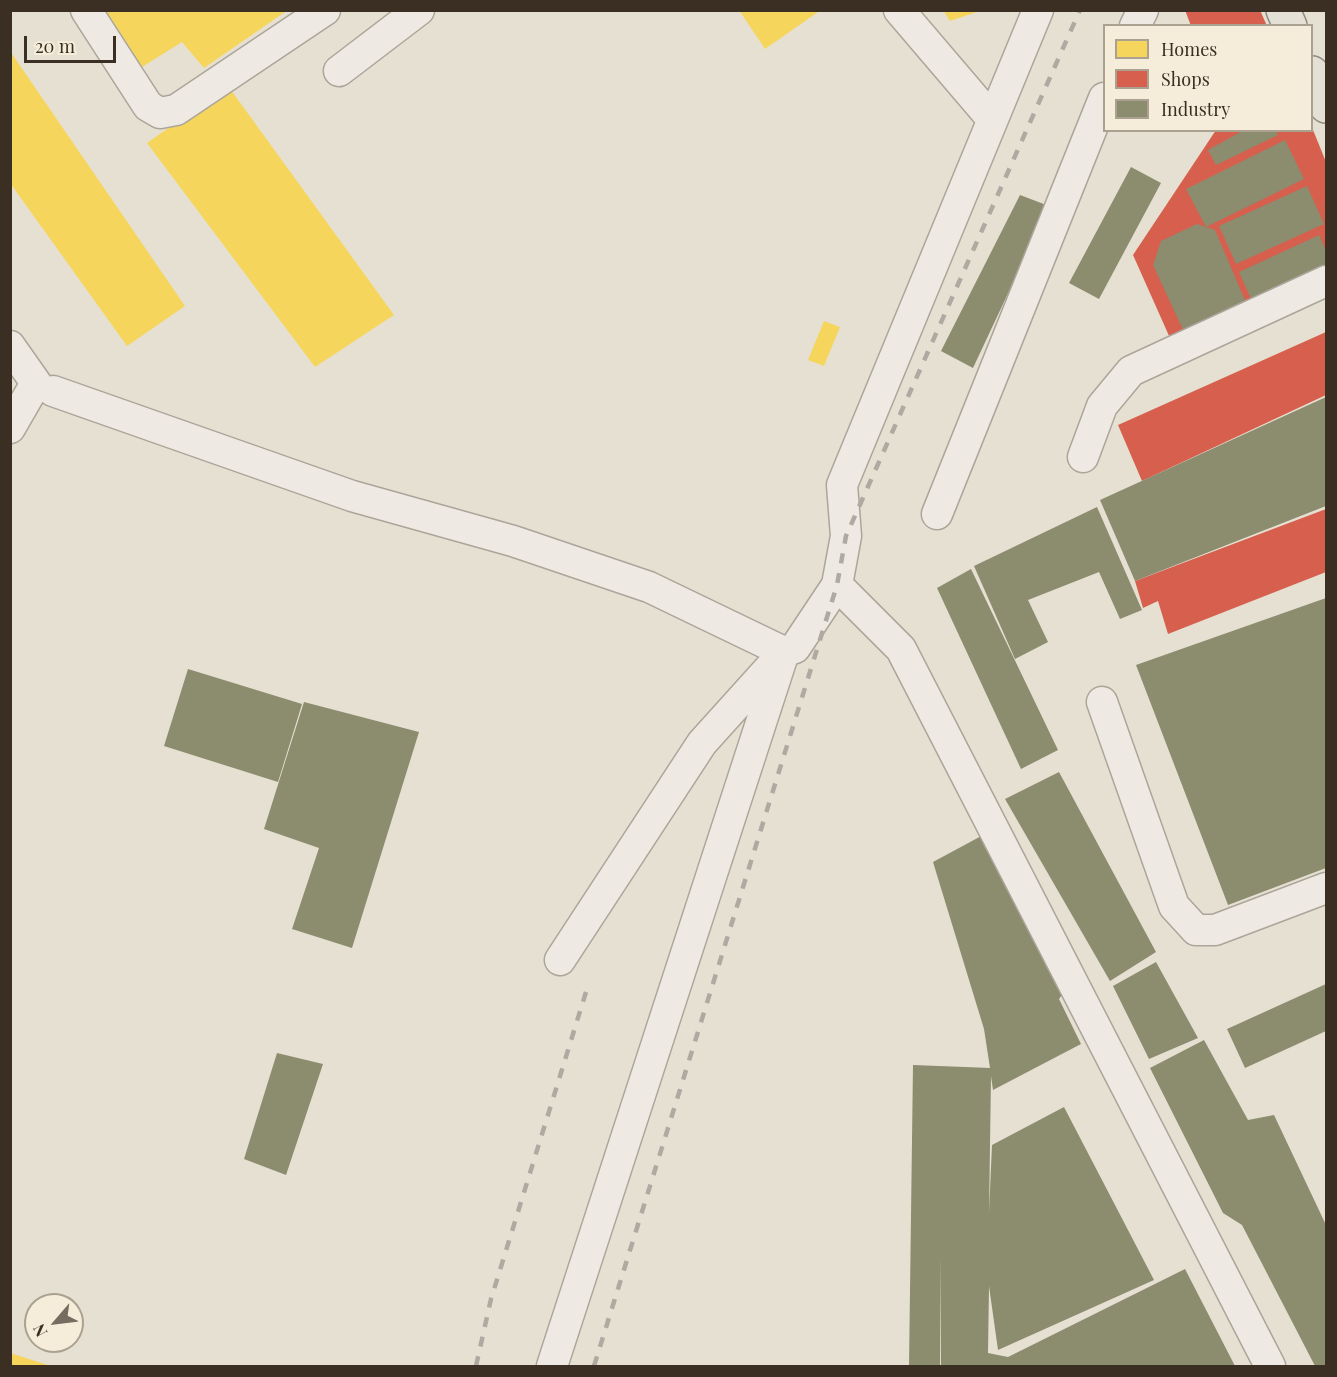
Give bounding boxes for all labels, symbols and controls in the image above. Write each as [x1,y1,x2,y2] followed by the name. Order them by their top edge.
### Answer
[27,24,118,62] scale bar
[1103,24,1313,132] legend
[35,34,75,58] text: 20 m
[1161,37,1217,61] text: Homes
[1161,67,1210,91] text: Shops
[1161,97,1230,121] text: Industry
[24,1293,84,1353] north arrow
[27,1321,51,1341] text: N

